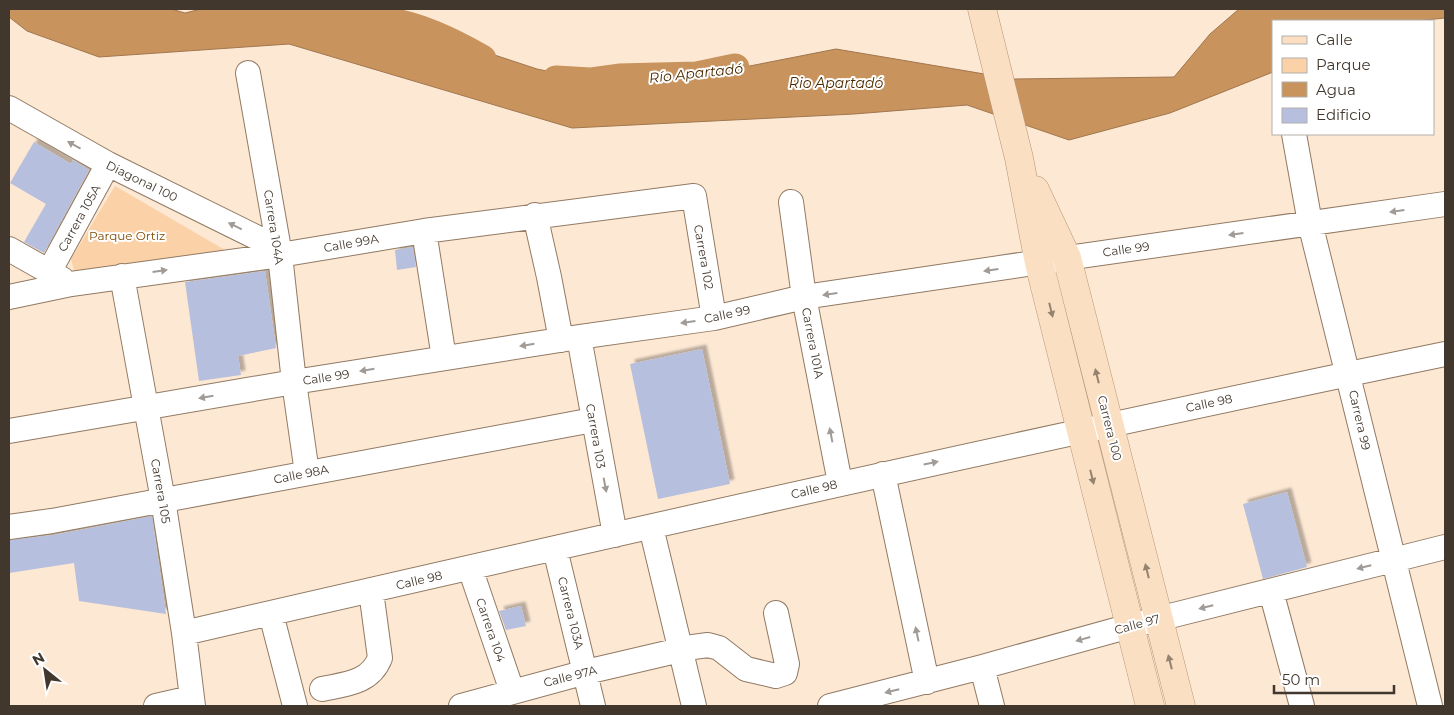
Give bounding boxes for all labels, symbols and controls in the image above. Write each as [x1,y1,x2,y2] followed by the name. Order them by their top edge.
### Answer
[1272,20,1434,135] legend
[1316,30,1353,49] text: Calle
[1316,55,1371,74] text: Parque
[648,59,744,87] water label: Río Apartadó
[789,74,883,92] water label: Rio Apartadó
[1316,80,1356,99] text: Agua
[1316,105,1371,124] text: Edificio
[67,141,81,149] one-way arrow
[104,157,180,205] street label: Diagonal 100
[54,182,104,254] street label: Carrera 105A
[261,189,287,266] street label: Carrera 104A
[1389,207,1405,215] one-way arrow
[227,222,242,230] one-way arrow
[691,223,717,291] street label: Carrera 102
[89,228,165,243] park label: Parque Ortiz
[1228,230,1244,238] one-way arrow
[322,231,380,255] street label: Calle 99A
[1102,238,1150,260] street label: Calle 99
[982,266,998,274] one-way arrow
[153,267,169,275] one-way arrow
[821,290,837,298] one-way arrow
[702,302,752,326] street label: Calle 99
[1047,303,1055,318] one-way arrow
[799,306,827,380] street label: Carrera 101A
[680,318,696,326] one-way arrow
[519,341,535,349] one-way arrow
[302,366,350,388] street label: Calle 99
[358,367,374,375] one-way arrow
[1093,369,1101,384] one-way arrow
[1346,388,1374,452] street label: Carrera 99
[1184,391,1234,415] street label: Calle 98
[198,393,214,401] one-way arrow
[1095,394,1125,462] street label: Carrera 100
[583,402,609,470] street label: Carrera 103
[826,427,834,443] one-way arrow
[148,457,174,525] street label: Carrera 105
[923,459,938,467] one-way arrow
[272,461,330,487] street label: Calle 98A
[1089,470,1097,485] one-way arrow
[789,476,839,502] street label: Calle 98
[602,478,610,494] one-way arrow
[1356,563,1372,571] one-way arrow
[1143,564,1151,579] one-way arrow
[394,567,444,593] street label: Calle 98
[555,575,587,651] street label: Carrera 103A
[473,596,509,664] street label: Carrera 104
[1199,603,1214,611] one-way arrow
[1113,611,1161,637] street label: Calle 97
[913,626,921,641] one-way arrow
[1075,635,1090,643] one-way arrow
[20,645,70,695] north arrow
[29,648,48,669] text: N
[1166,655,1174,670] one-way arrow
[542,662,599,690] street label: Calle 97A
[1274,662,1394,694] scale bar
[1282,670,1320,689] text: 50 m
[885,687,900,695] one-way arrow

